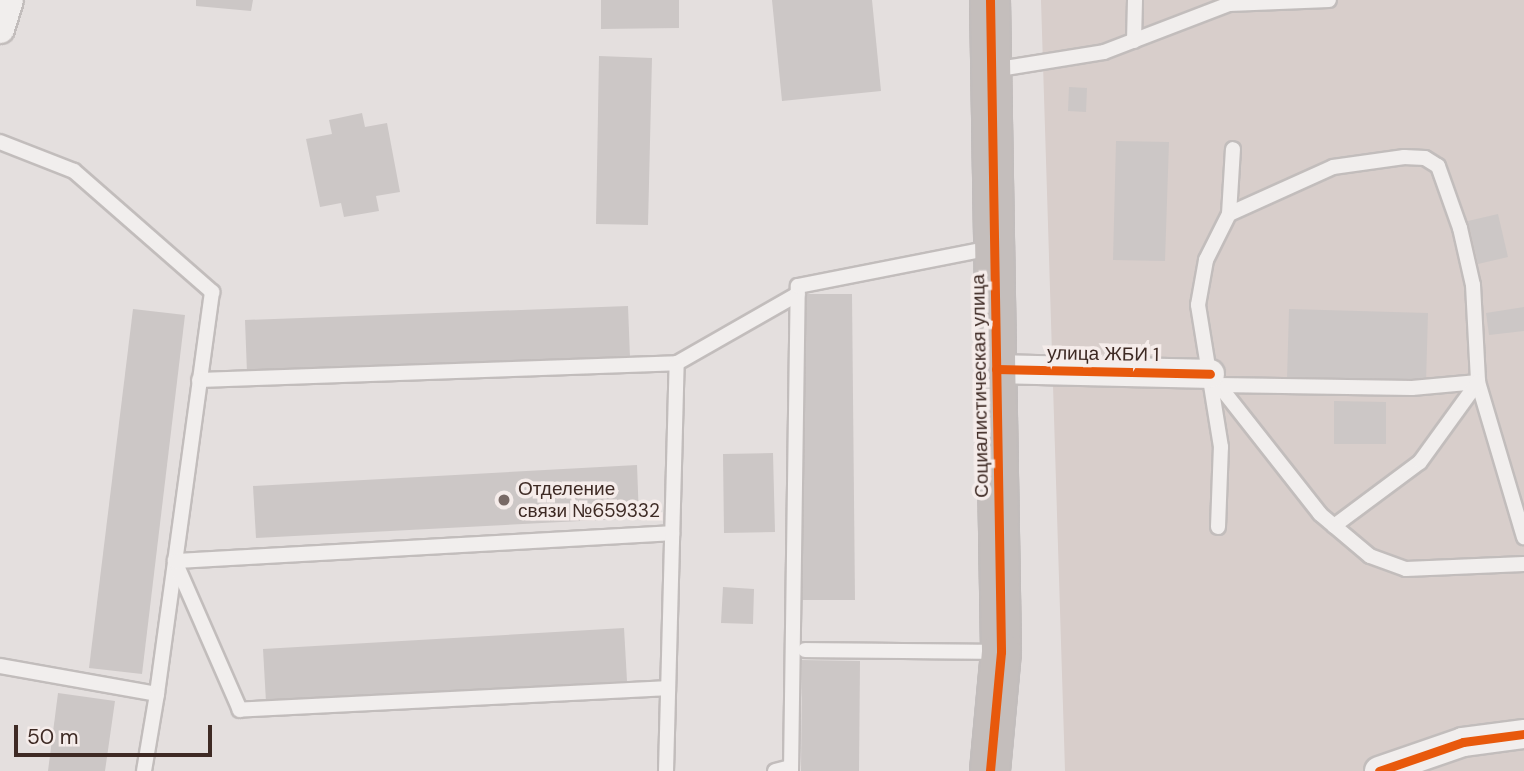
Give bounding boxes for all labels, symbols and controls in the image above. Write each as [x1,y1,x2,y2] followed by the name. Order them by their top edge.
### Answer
[967,274,993,498] street label: Социалистическая улица
[1047,342,1159,366] street label: улица ЖБИ 1
[518,478,660,522] place label: Отделение связи №659332
[496,492,512,508] marker: Отделение связи №659332
[18,712,215,756] scale bar
[27,723,78,751] text: 50 m

